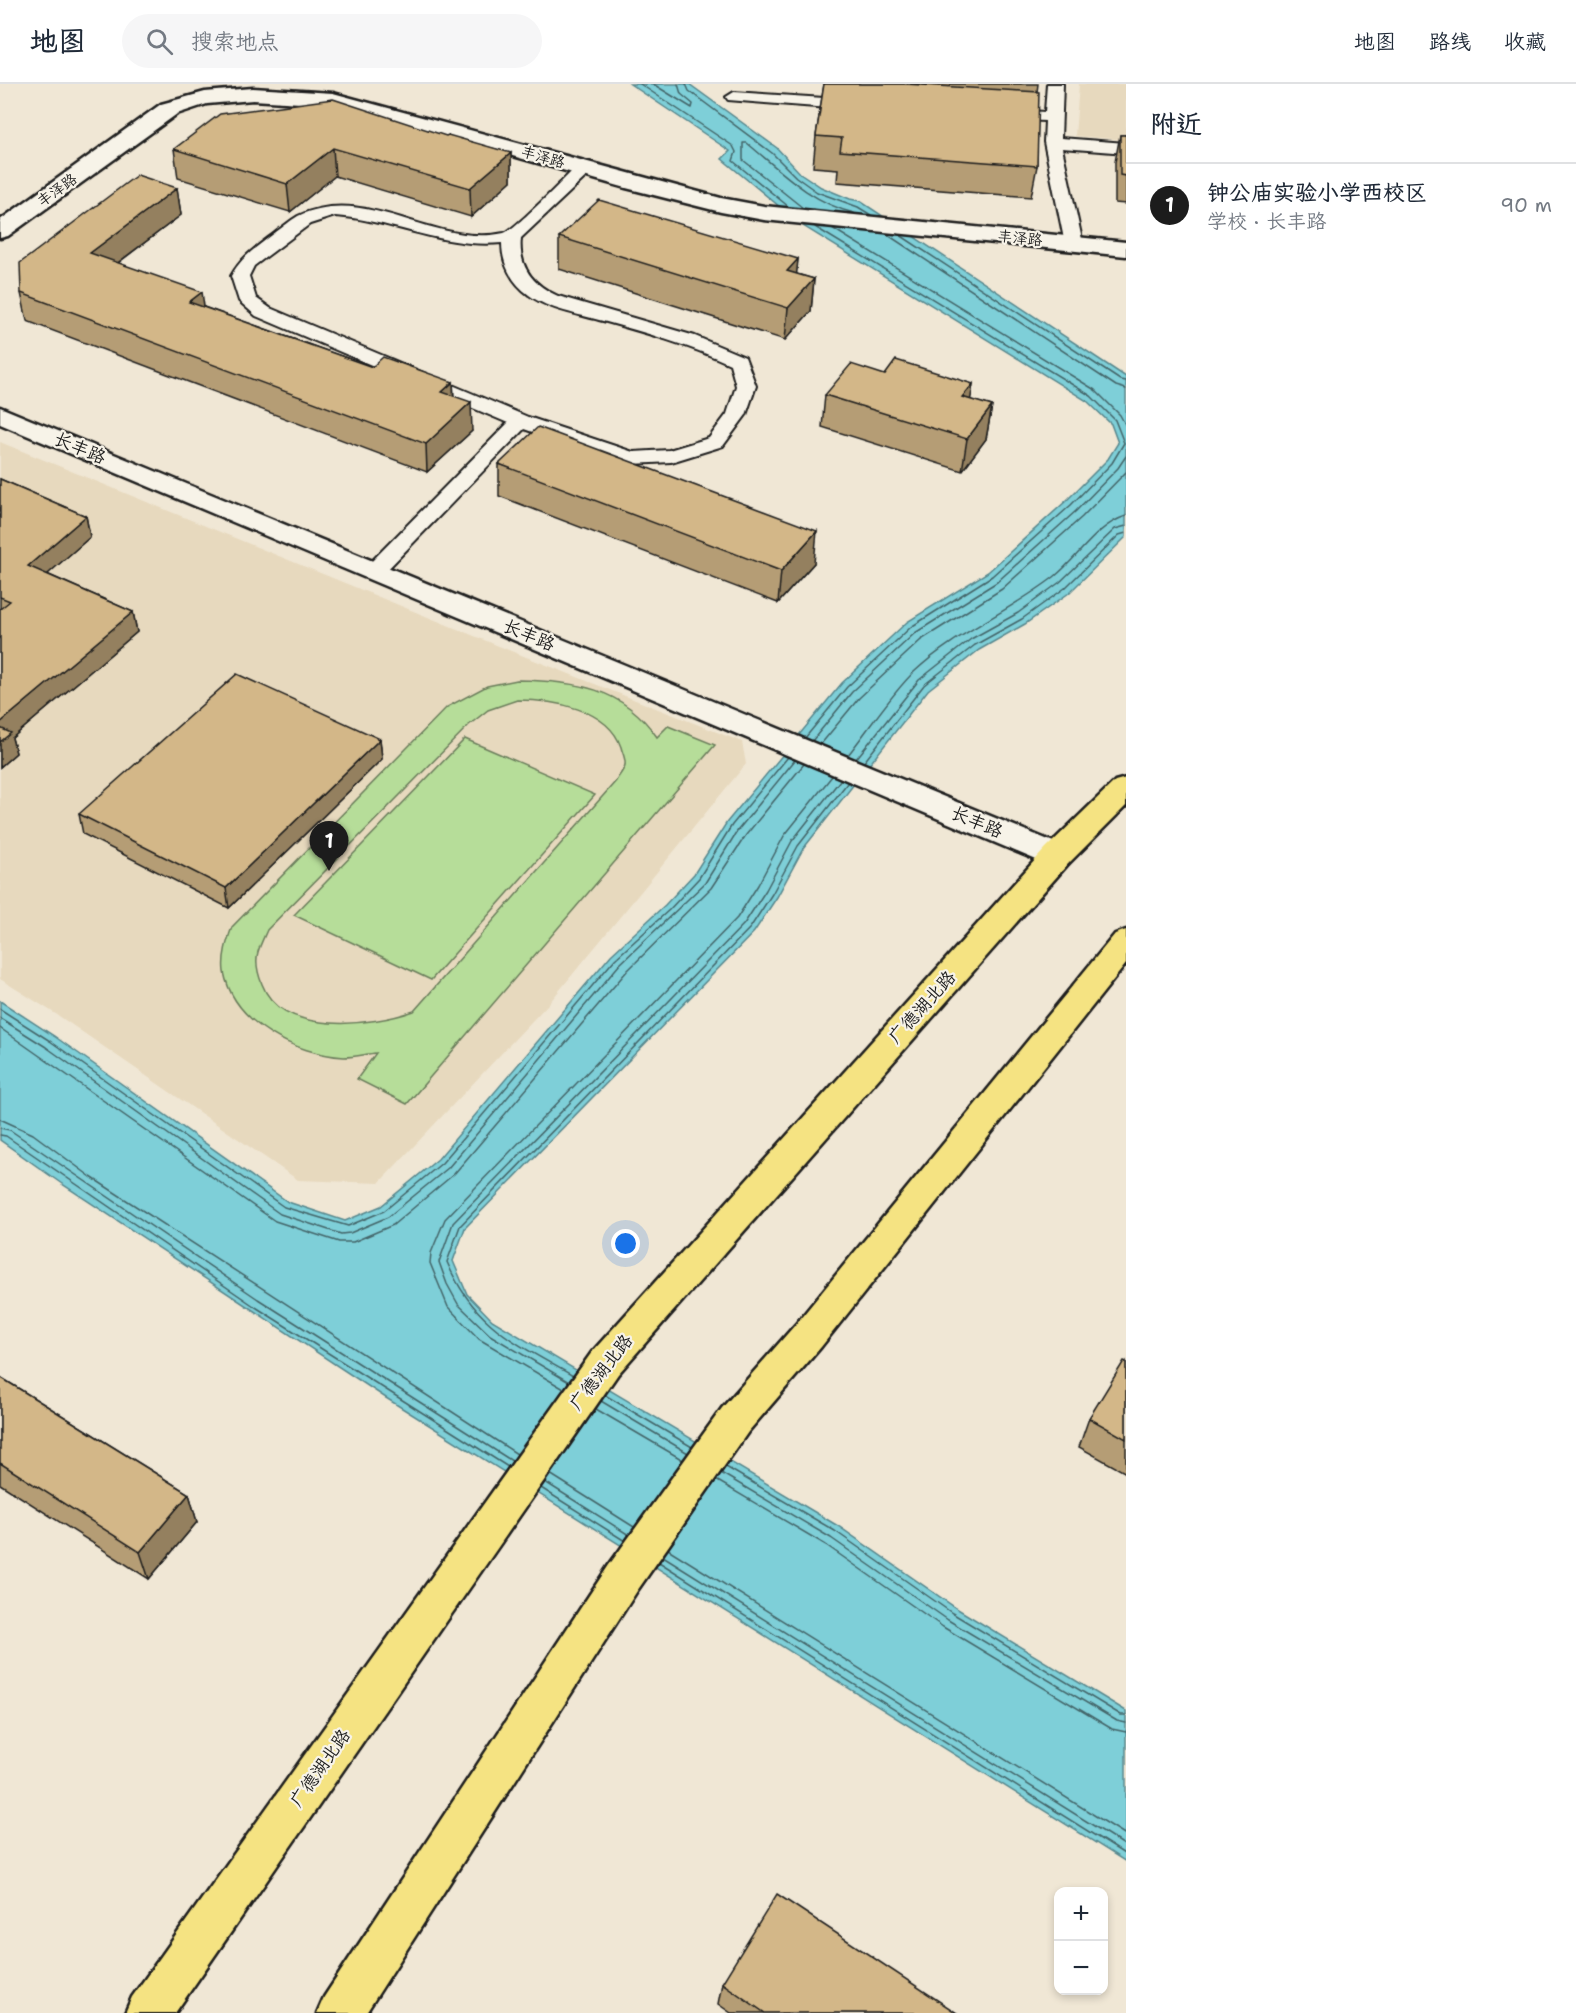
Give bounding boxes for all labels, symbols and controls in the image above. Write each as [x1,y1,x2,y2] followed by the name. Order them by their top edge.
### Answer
[122,14,542,68] search box
[30,22,86,60] text: 地图
[143,25,176,58] icon: search
[191,27,279,56] text: 搜索地点
[1354,28,1396,56] text: 地图
[1429,28,1471,56] text: 路线
[1504,28,1546,56] text: 收藏
[1150,106,1202,141] text: 附近
[519,141,567,173] street label: 丰泽路
[33,169,81,211] street label: 丰泽路
[1207,178,1427,207] text: 钟公庙实验小学西校区
[1165,192,1174,218] text: 1
[1500,192,1552,218] text: 90 m
[1207,208,1326,234] text: 学校 · 长丰路
[997,226,1043,250] street label: 丰泽路
[50,426,110,470] street label: 长丰路
[499,613,559,657] street label: 长丰路
[947,800,1007,844] street label: 长丰路
[310,822,348,871] pin: 1
[883,966,961,1048] street label: 广德湖北路
[611,1229,640,1258] your location
[564,1329,638,1415] street label: 广德湖北路
[284,1724,356,1812] street label: 广德湖北路
[1054,1887,1108,1995] map controls
[1054,1887,1108,1941] button: +
[1054,1941,1108,1995] button: −

